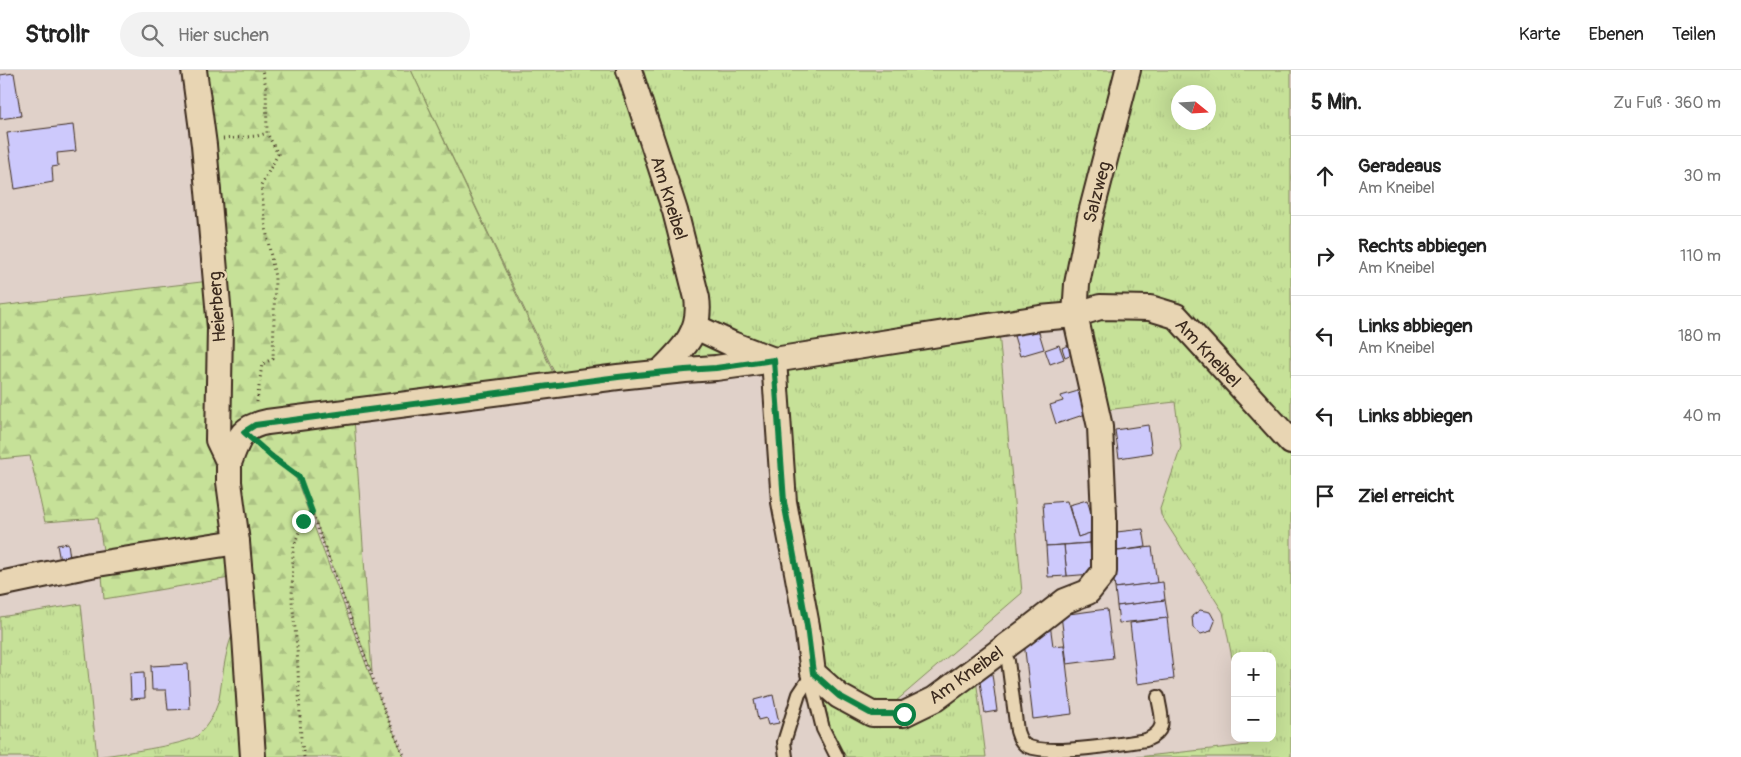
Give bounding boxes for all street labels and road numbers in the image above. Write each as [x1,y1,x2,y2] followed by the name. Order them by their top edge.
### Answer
[645,154,692,243] street label: Am Kneibel
[1078,159,1117,225] street label: Salzweg
[204,271,231,343] street label: Heierberg
[1170,314,1245,393] street label: Am Kneibel
[924,641,1008,710] street label: Am Kneibel

